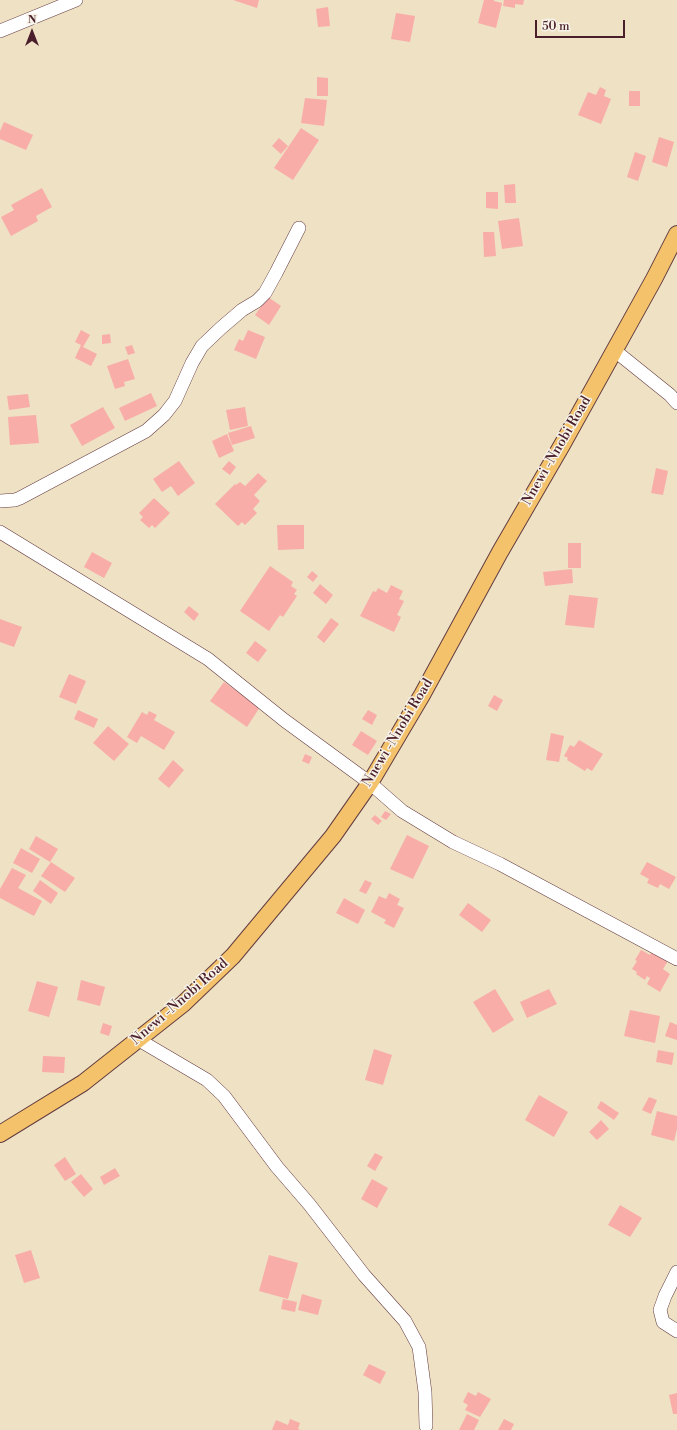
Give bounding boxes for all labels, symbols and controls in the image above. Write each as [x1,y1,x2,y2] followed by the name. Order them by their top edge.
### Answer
[12,12,52,52] north arrow
[537,12,627,38] scale bar
[28,13,36,27] text: N
[542,19,570,34] text: 50 m
[519,394,595,508] street label: Nnewi -Nnobi Road
[359,676,437,790] street label: Nnewi -Nnobi Road
[128,955,232,1049] street label: Nnewi -Nnobi Road

